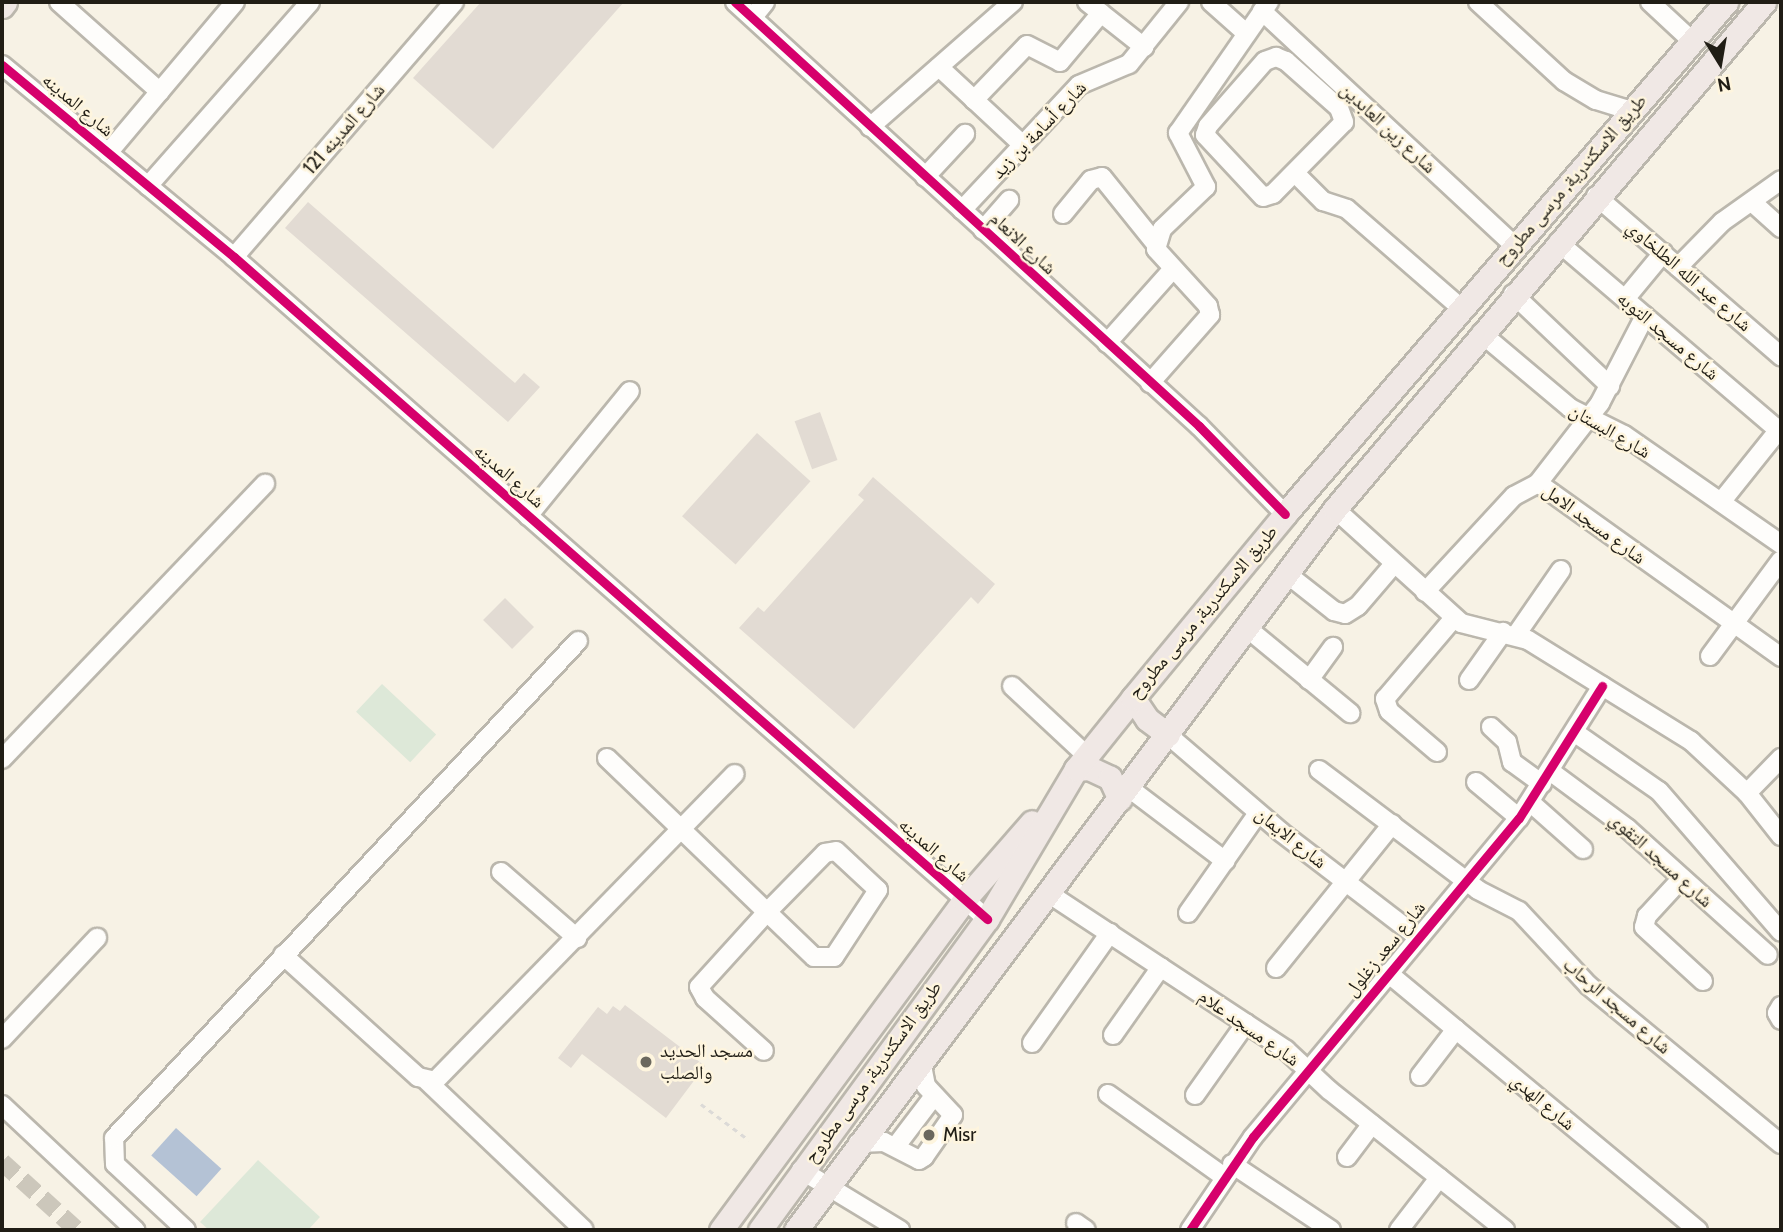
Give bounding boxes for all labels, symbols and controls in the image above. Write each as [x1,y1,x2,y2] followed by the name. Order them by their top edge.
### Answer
[1685,28,1755,98] north arrow
[38,68,118,142] street label: شارع المدينه
[1715,72,1733,97] text: N
[987,76,1091,184] street label: شارع أسامة بن زيد
[1335,78,1441,178] street label: شارع زين العابدين
[298,79,390,179] street label: شارع المدينه 121
[1490,90,1652,270] street label: طريق الاسكندرية, مرسى مطروح
[985,207,1061,279] street label: شارع الانعام
[1622,216,1756,336] street label: شارع عبد الله الطلخاوي
[1613,287,1723,385] street label: شارع مسجد التوبه
[1565,399,1655,463] street label: شارع البستان
[469,439,549,513] street label: شارع المدينه
[1538,479,1650,569] street label: شارع مسجد الامل
[1124,521,1282,703] street label: طريق الاسكندرية, مرسى مطروح
[1251,802,1331,874] street label: شارع الايمان
[1605,808,1717,912] street label: شارع مسجد التقوي
[894,813,974,887] street label: شارع المدينه
[1340,897,1430,1001] street label: شارع سعد زغلول
[1558,953,1676,1059] street label: شارع مسجد الرحاب
[799,976,947,1168] street label: طريق الاسكندرية, مرسى مطروح
[1194,985,1304,1071] street label: شارع مسجد علام
[660,1040,753,1084] place label: مسجد الحديد والصلب
[638,1054,654,1070] marker: مسجد الحديد والصلب
[1506,1069,1580,1135] street label: شارع الهدي
[943,1124,976,1146] place label: Misr
[921,1127,937,1143] marker: Misr

